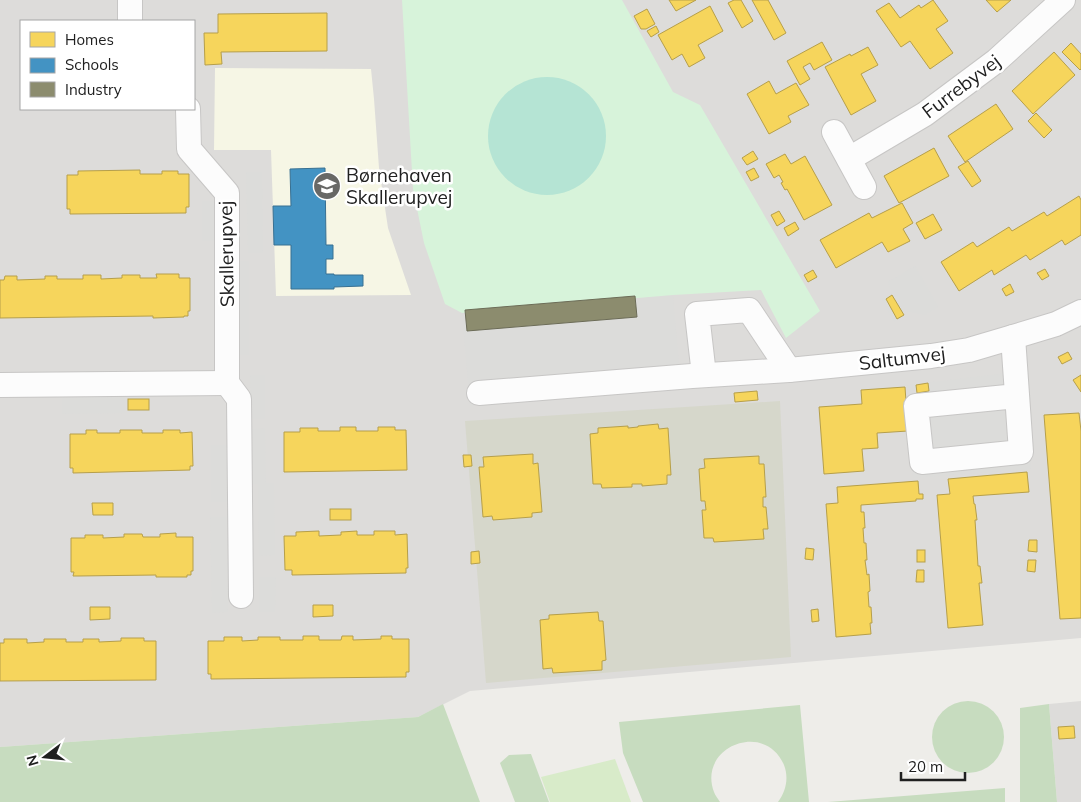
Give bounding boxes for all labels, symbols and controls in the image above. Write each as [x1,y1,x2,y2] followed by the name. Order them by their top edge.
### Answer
[20,20,195,110] legend
[65,30,114,49] text: Homes
[917,49,1005,123] street label: Furrebyvej
[65,55,119,74] text: Schools
[65,80,122,99] text: Industry
[346,163,452,209] place label: Børnehaven Skallerupvej
[312,171,342,201] school or university icon: Børnehaven Skallerupvej
[213,201,239,307] street label: Skallerupvej
[857,341,947,375] street label: Saltumvej
[20,732,70,782] north arrow
[901,750,965,782] scale bar
[22,753,43,768] text: N
[908,757,943,776] text: 20 m

